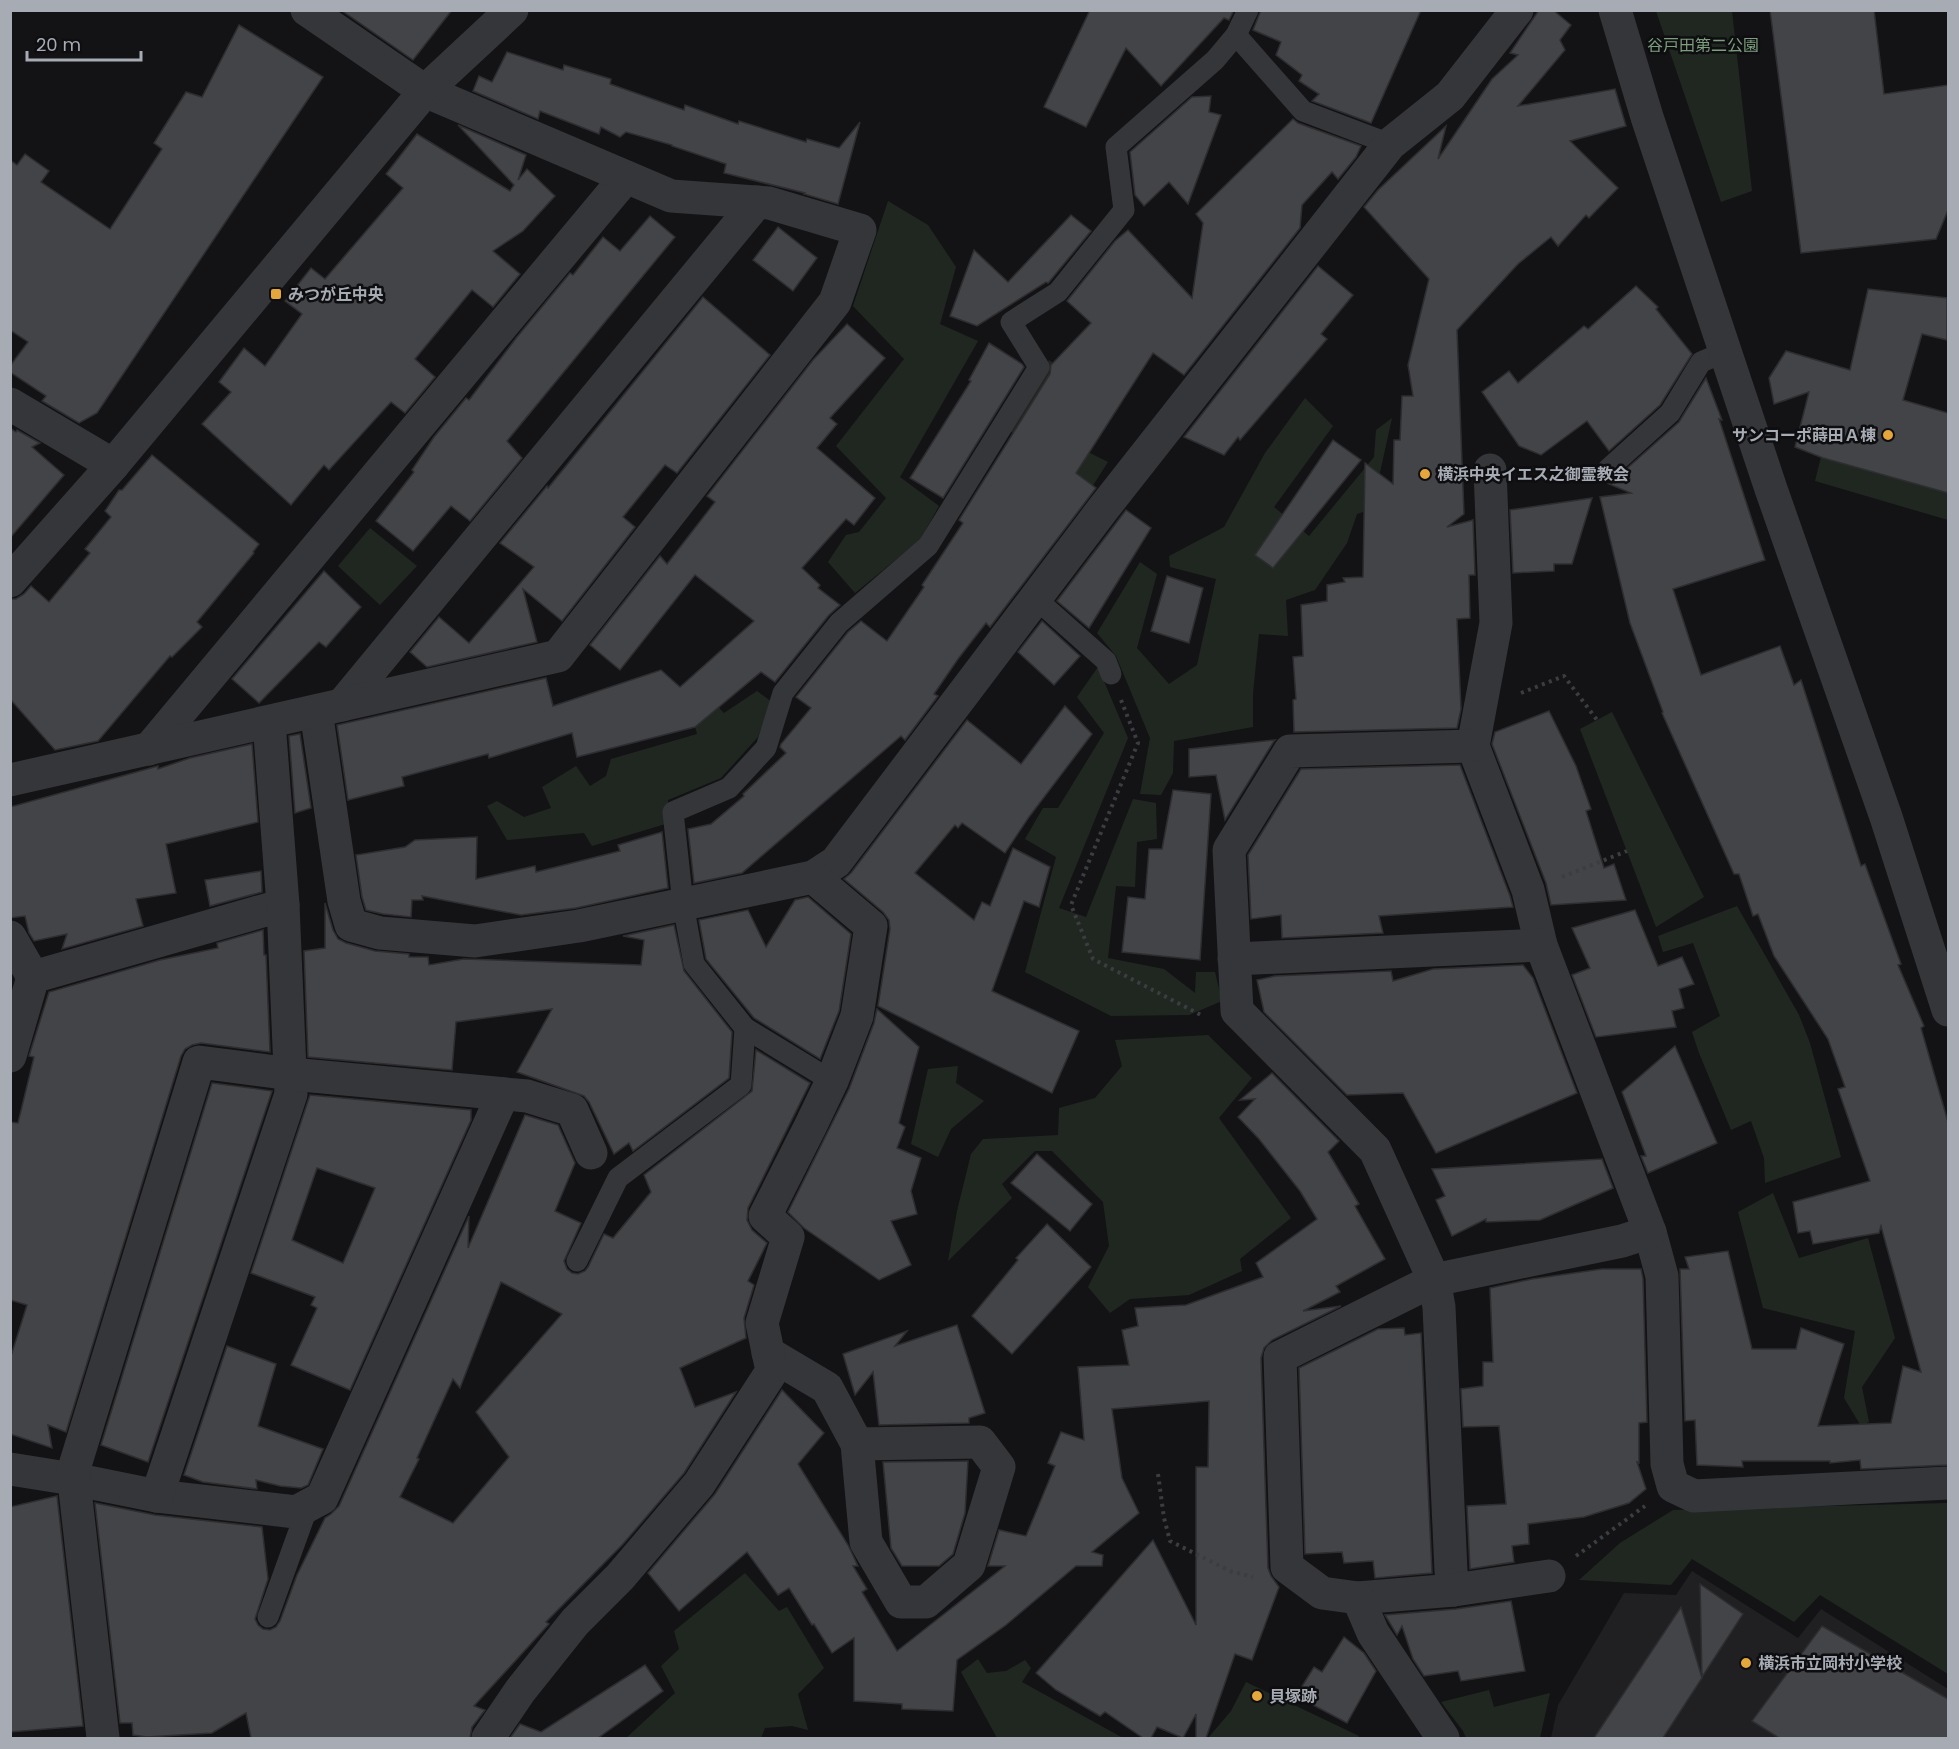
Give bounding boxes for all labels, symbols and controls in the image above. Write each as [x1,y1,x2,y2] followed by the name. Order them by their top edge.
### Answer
[27,24,141,62] scale bar
[36,32,81,57] text: 20 m
[1647,34,1759,57] park label: 谷戸田第二公園
[288,283,384,306] place label: みつが丘中央
[269,287,283,301] marker: みつが丘中央
[1732,424,1876,447] place label: サンコーポ蒔田Ａ棟
[1881,428,1895,442] marker: サンコーポ蒔田Ａ棟
[1437,463,1629,486] place label: 横浜中央イエス之御霊教会
[1418,467,1432,481] marker: 横浜中央イエス之御霊教会
[1758,1652,1902,1675] place label: 横浜市立岡村小学校
[1739,1656,1753,1670] marker: 横浜市立岡村小学校
[1269,1685,1317,1708] place label: 貝塚跡
[1250,1689,1264,1703] marker: 貝塚跡

